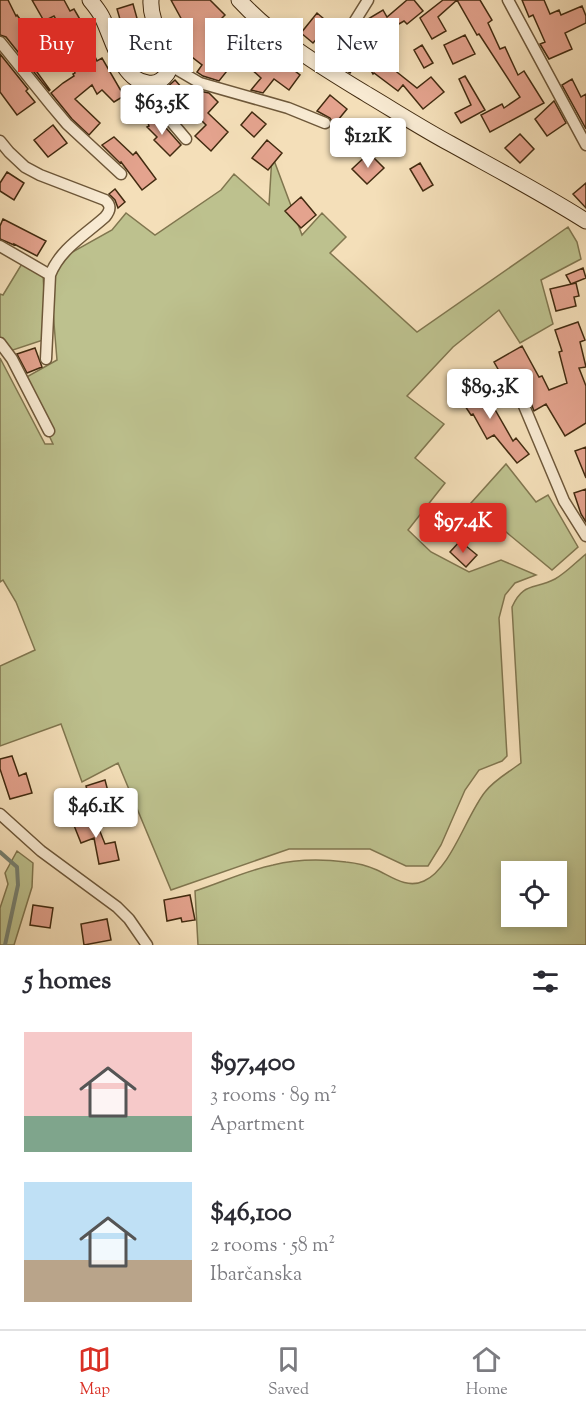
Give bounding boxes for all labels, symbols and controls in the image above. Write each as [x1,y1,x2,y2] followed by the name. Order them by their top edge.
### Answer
[18,18,96,72] chip: Buy
[108,18,193,72] chip: Rent
[205,18,303,72] chip: Filters
[315,18,399,72] chip: New
[113,85,211,136] pin: $63.5K
[134,90,190,119] text: $63.5K
[326,118,410,169] pin: $121K
[344,123,392,152] text: $121K
[441,369,539,420] pin: $89.3K
[461,374,519,403] text: $89.3K
[414,503,512,554] pin: $97.4K
[433,508,493,537] text: $97.4K
[47,788,145,839] pin: $46.1K
[68,793,124,822] text: $46.1K
[501,861,567,927] map controls
[501,861,567,927] button: locate
[24,963,111,1000] text: 5 homes
[529,965,562,998] icon: filters
[210,1045,295,1082] text: $97,400
[72,1056,144,1128] icon: home
[210,1082,337,1111] text: 3 rooms · 89 m²
[210,1111,305,1140] text: Apartment
[210,1195,292,1232] text: $46,100
[72,1206,144,1278] icon: home
[210,1232,335,1261] text: 2 rooms · 58 m²
[210,1261,302,1290] text: Ibarčanska
[78,1343,111,1402] tab: Map
[268,1343,309,1402] tab: Saved
[466,1343,508,1402] tab: Home

